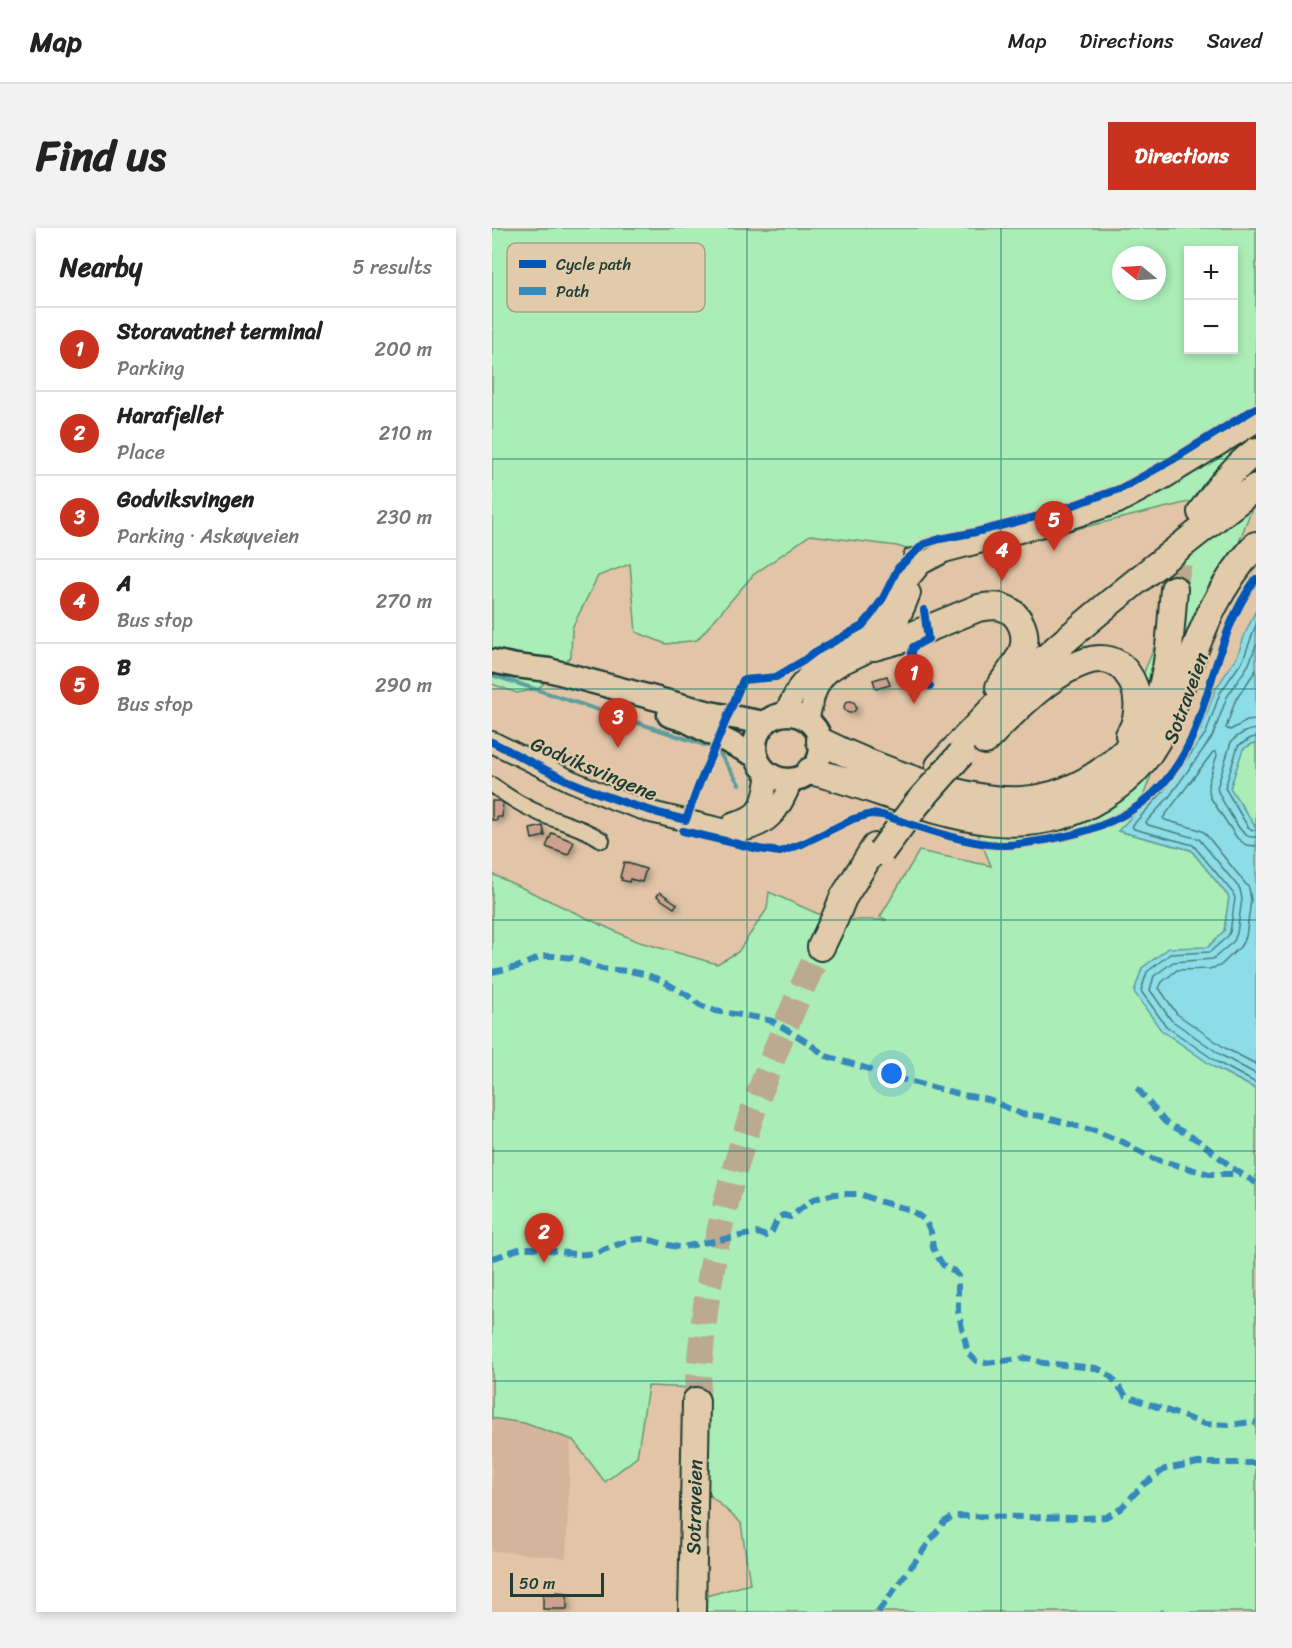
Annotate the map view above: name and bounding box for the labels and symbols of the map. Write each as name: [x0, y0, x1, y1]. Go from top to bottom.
legend: [507, 243, 705, 312]
north arrow: [1112, 246, 1166, 300]
text: Cycle path: [556, 250, 631, 279]
text: Path: [556, 277, 589, 306]
pin: 5: [1034, 502, 1074, 551]
pin: 4: [982, 532, 1022, 581]
street label: Sotraveien: [1153, 647, 1219, 749]
pin: 1: [894, 654, 934, 704]
pin: 3: [598, 698, 638, 748]
street label: Godviksvingene: [525, 727, 663, 811]
your location: [877, 1059, 906, 1088]
pin: 2: [524, 1214, 564, 1263]
street label: Sotraveien: [676, 1459, 712, 1555]
scale bar: [510, 1570, 604, 1598]

